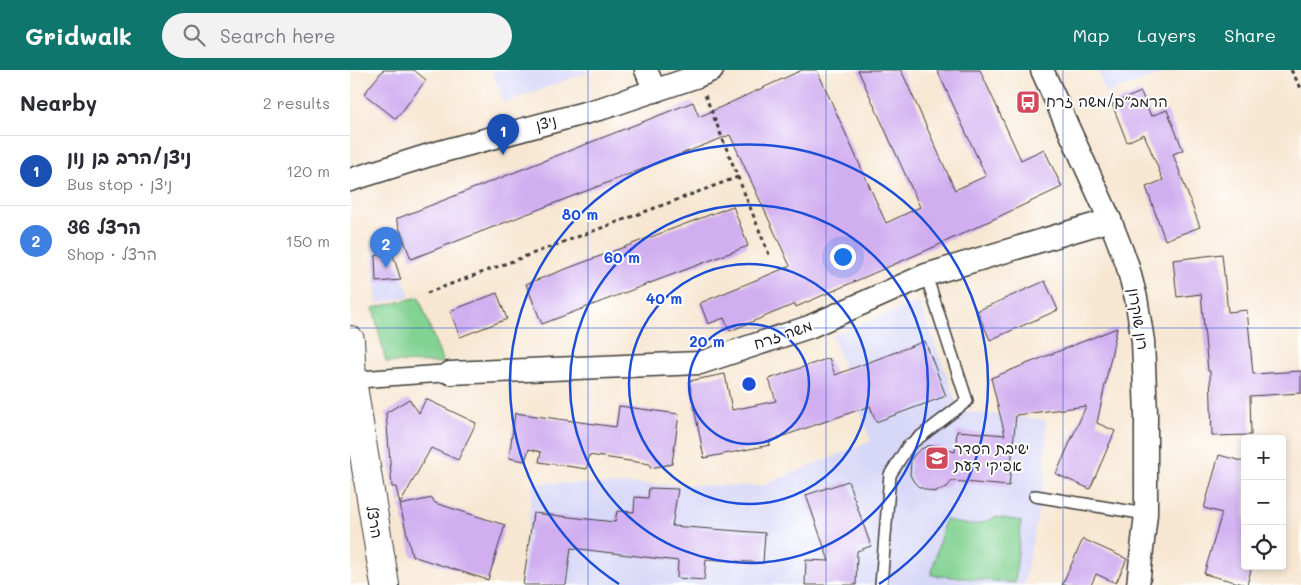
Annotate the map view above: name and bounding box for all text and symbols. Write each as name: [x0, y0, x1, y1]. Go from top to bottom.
search box: [162, 13, 512, 58]
text: Gridwalk: [25, 20, 132, 51]
icon: search: [180, 21, 208, 49]
text: Search here: [220, 23, 336, 48]
text: Map: [1073, 23, 1109, 47]
text: Layers: [1137, 23, 1196, 47]
text: Share: [1224, 23, 1276, 47]
text: Nearby: [20, 89, 97, 116]
bus stop icon: הרמב״ם/משה זרח: [1015, 89, 1041, 115]
place label: הרמב״ם/משה זרח: [1046, 91, 1168, 111]
text: 2 results: [263, 92, 330, 113]
street label: ניצן: [533, 110, 558, 134]
pin: 1: [487, 114, 519, 155]
text: ניצן/הרב בן נון: [67, 144, 191, 169]
text: 1: [32, 160, 40, 181]
text: 120 m: [286, 160, 330, 181]
text: Bus stop · ניצן: [67, 173, 172, 194]
text: 80 m: [562, 204, 598, 224]
text: הרצל 36: [67, 214, 141, 239]
pin: 2: [370, 227, 402, 268]
text: 2: [32, 230, 40, 251]
text: 150 m: [286, 230, 330, 251]
text: Shop · הרצל: [67, 243, 157, 264]
your location: [830, 244, 856, 270]
text: 60 m: [604, 247, 640, 267]
street label: רון שוקרון: [1123, 287, 1154, 351]
text: 40 m: [646, 288, 682, 308]
street label: משה זרח: [751, 315, 815, 353]
text: 20 m: [689, 331, 725, 351]
centre of rings: [740, 375, 758, 393]
map controls: [1241, 435, 1286, 570]
button: +: [1241, 435, 1286, 480]
place label: ישיבת הסדר אפיקי דעת: [953, 438, 1029, 475]
school or university icon: ישיבת הסדר אפיקי דעת: [924, 445, 950, 471]
button: −: [1241, 480, 1286, 525]
street label: הרצל: [362, 504, 388, 540]
button: locate: [1241, 525, 1286, 570]

